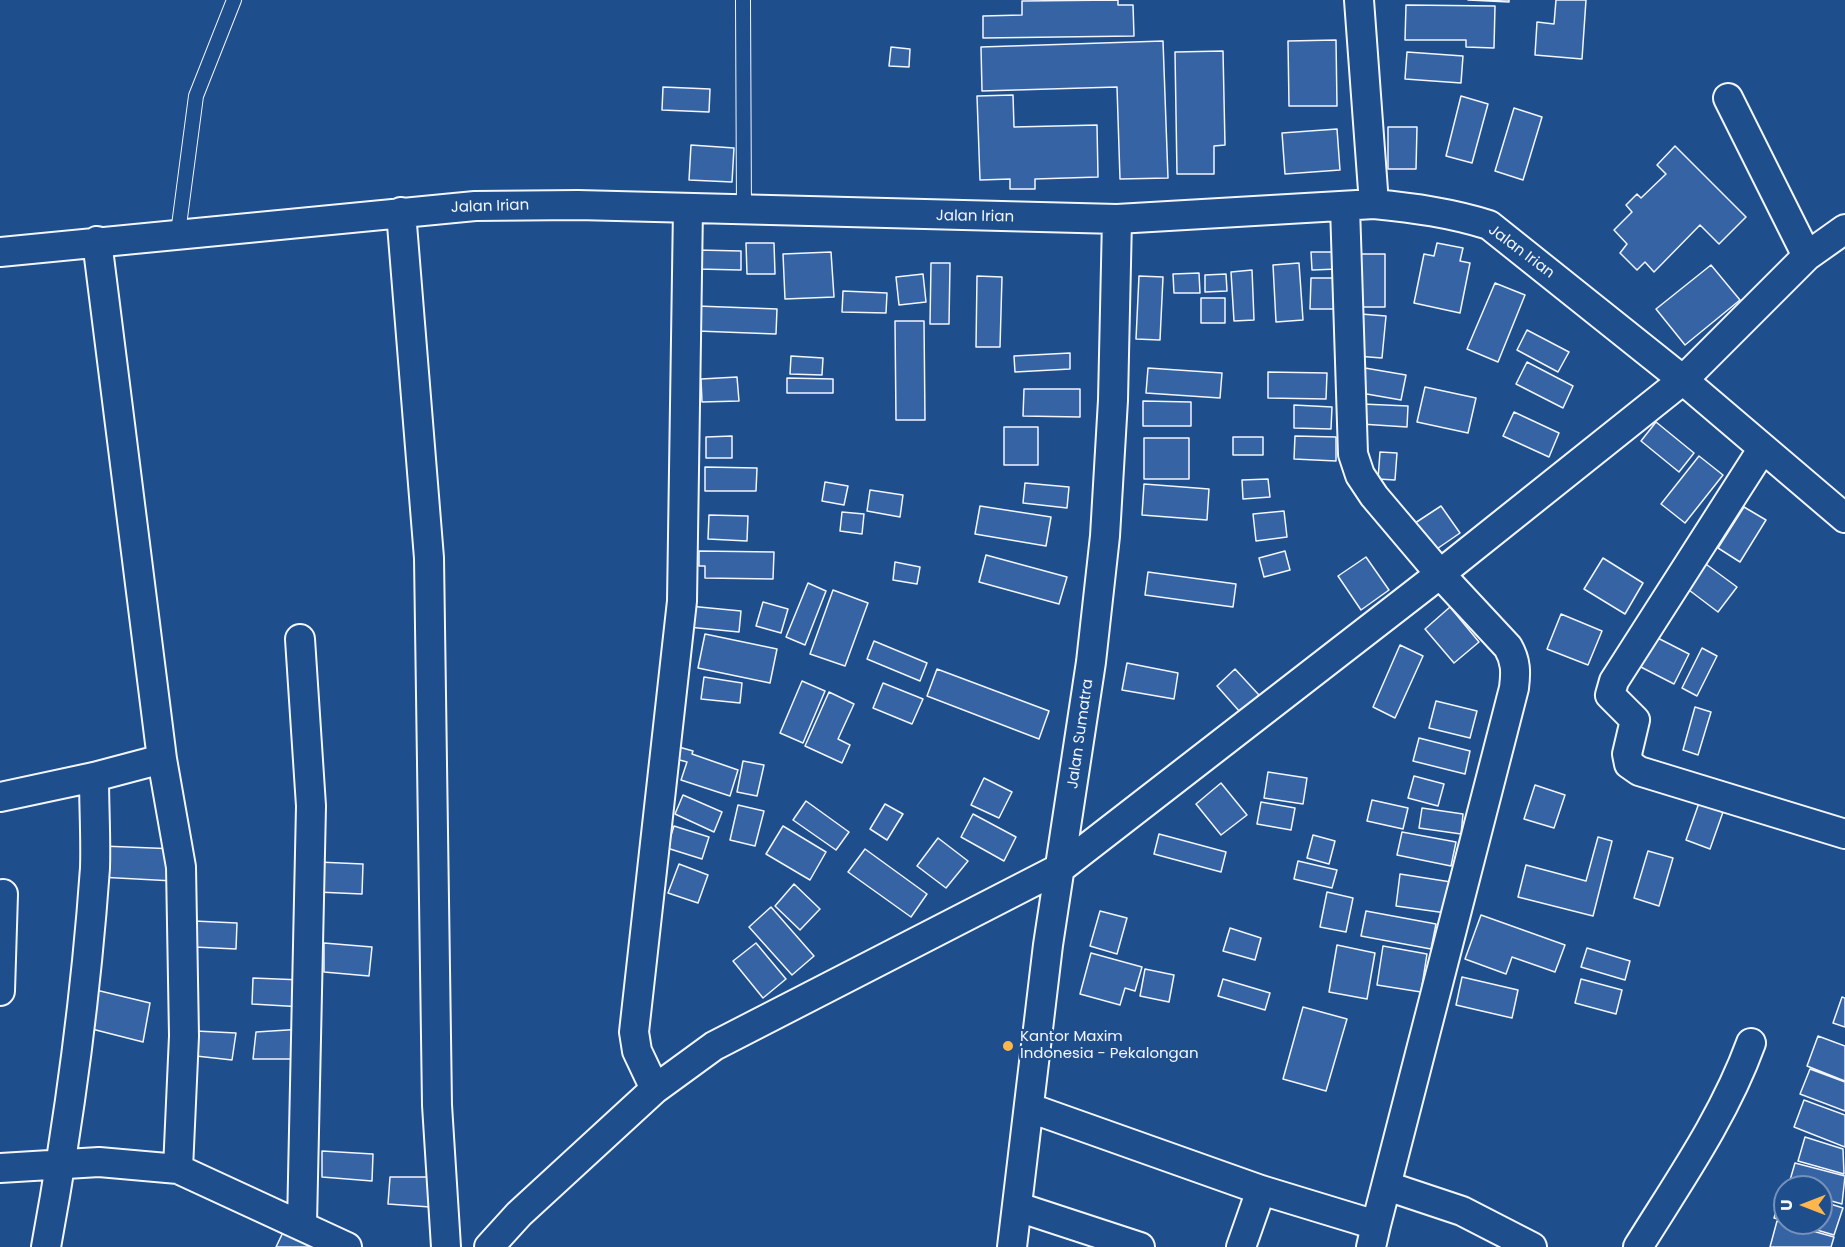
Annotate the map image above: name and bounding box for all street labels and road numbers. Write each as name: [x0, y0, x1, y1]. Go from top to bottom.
street label: Jalan Irian: [451, 197, 529, 217]
street label: Jalan Irian: [936, 207, 1014, 227]
street label: Jalan Irian: [1484, 221, 1558, 283]
street label: Jalan Sumatra: [1064, 678, 1098, 790]

